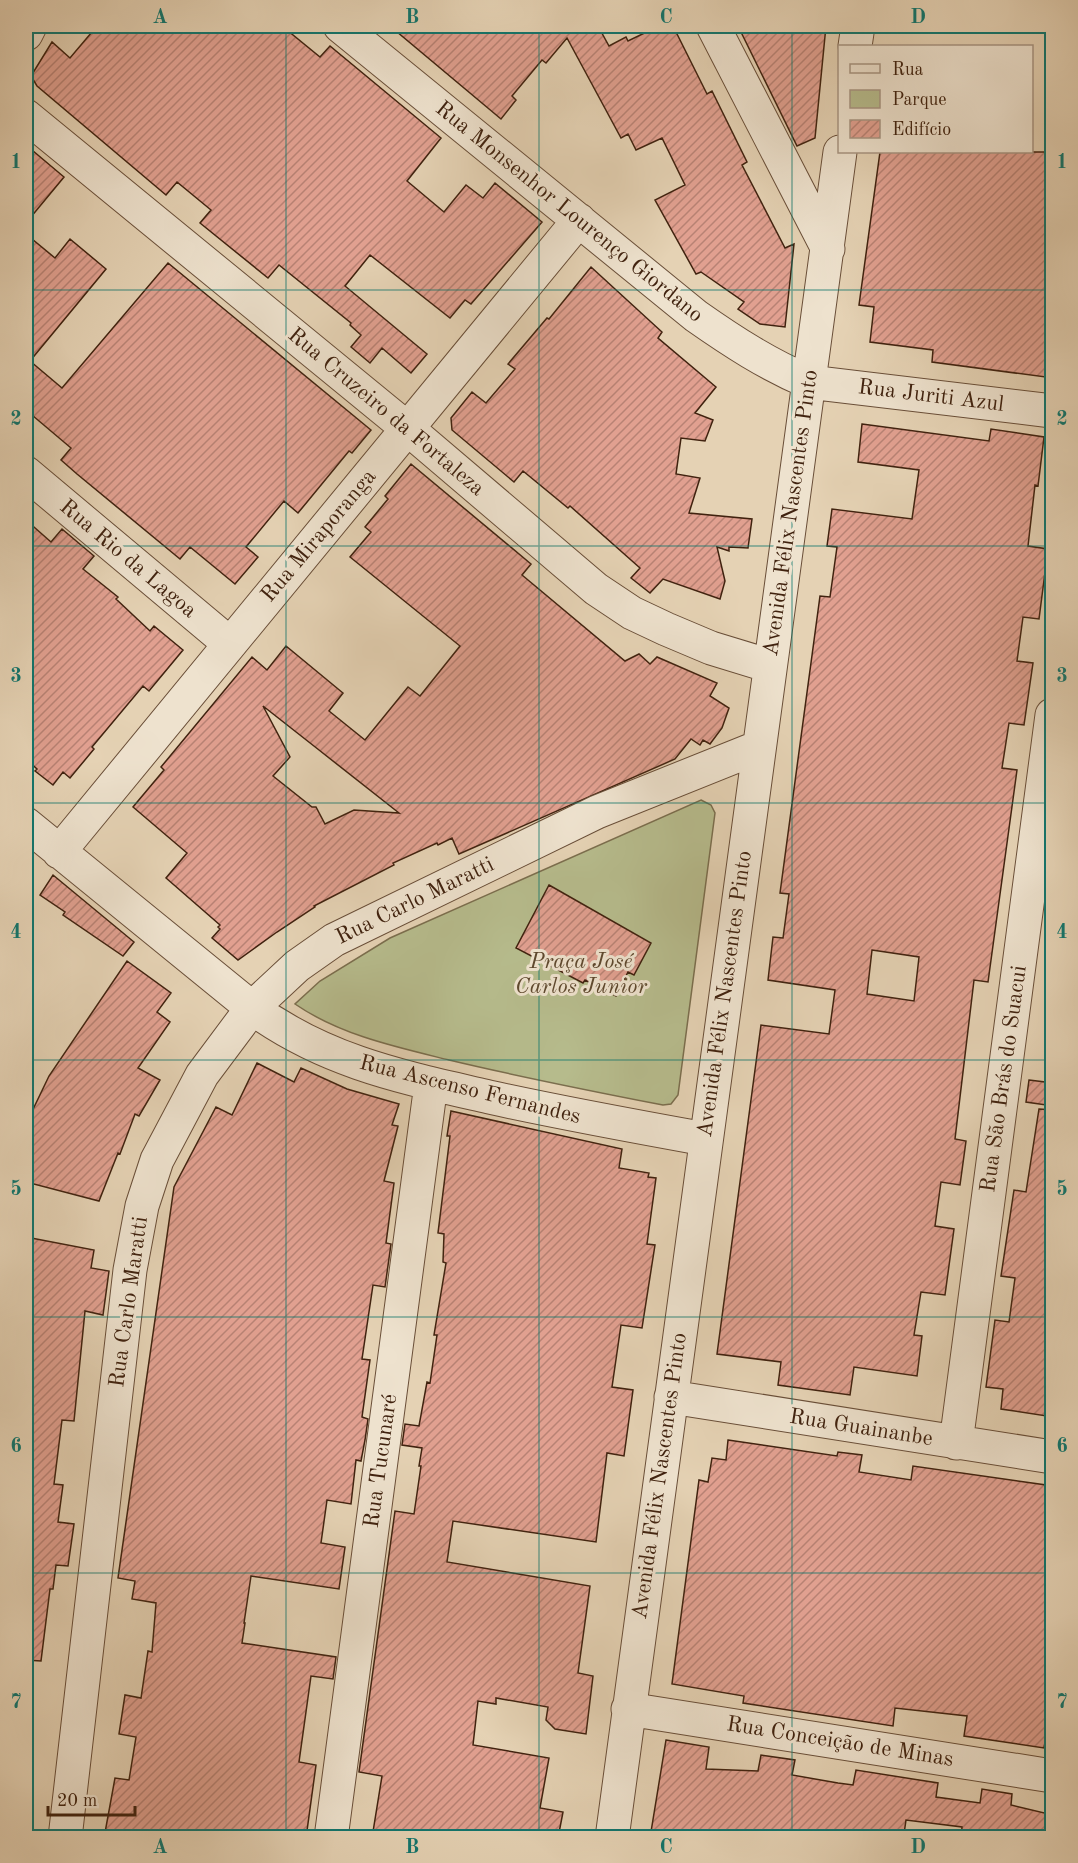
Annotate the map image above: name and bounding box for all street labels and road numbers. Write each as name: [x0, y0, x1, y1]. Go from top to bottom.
street label: Rua Monsenhor Lourenço Giordano: [431, 97, 707, 327]
street label: Rua Cruzeiro da Fortaleza: [284, 324, 488, 500]
street label: Avenida Félix Nascentes Pinto: [760, 368, 822, 658]
street label: Rua Juriti Azul: [857, 376, 1005, 416]
street label: Rua Miraporanga: [257, 465, 381, 607]
street label: Rua Rio da Lagoa: [55, 496, 201, 622]
street label: Avenida Félix Nascentes Pinto: [694, 849, 756, 1139]
street label: Rua Carlo Maratti: [333, 853, 497, 949]
street label: Rua São Brás do Suacui: [977, 964, 1031, 1194]
street label: Rua Ascenso Fernandes: [357, 1052, 583, 1128]
street label: Rua Carlo Maratti: [106, 1215, 152, 1389]
street label: Avenida Félix Nascentes Pinto: [629, 1331, 691, 1621]
street label: Rua Tucunaré: [361, 1393, 401, 1529]
street label: Rua Guainanbe: [788, 1406, 934, 1450]
street label: Rua Conceição de Minas: [725, 1713, 955, 1771]

